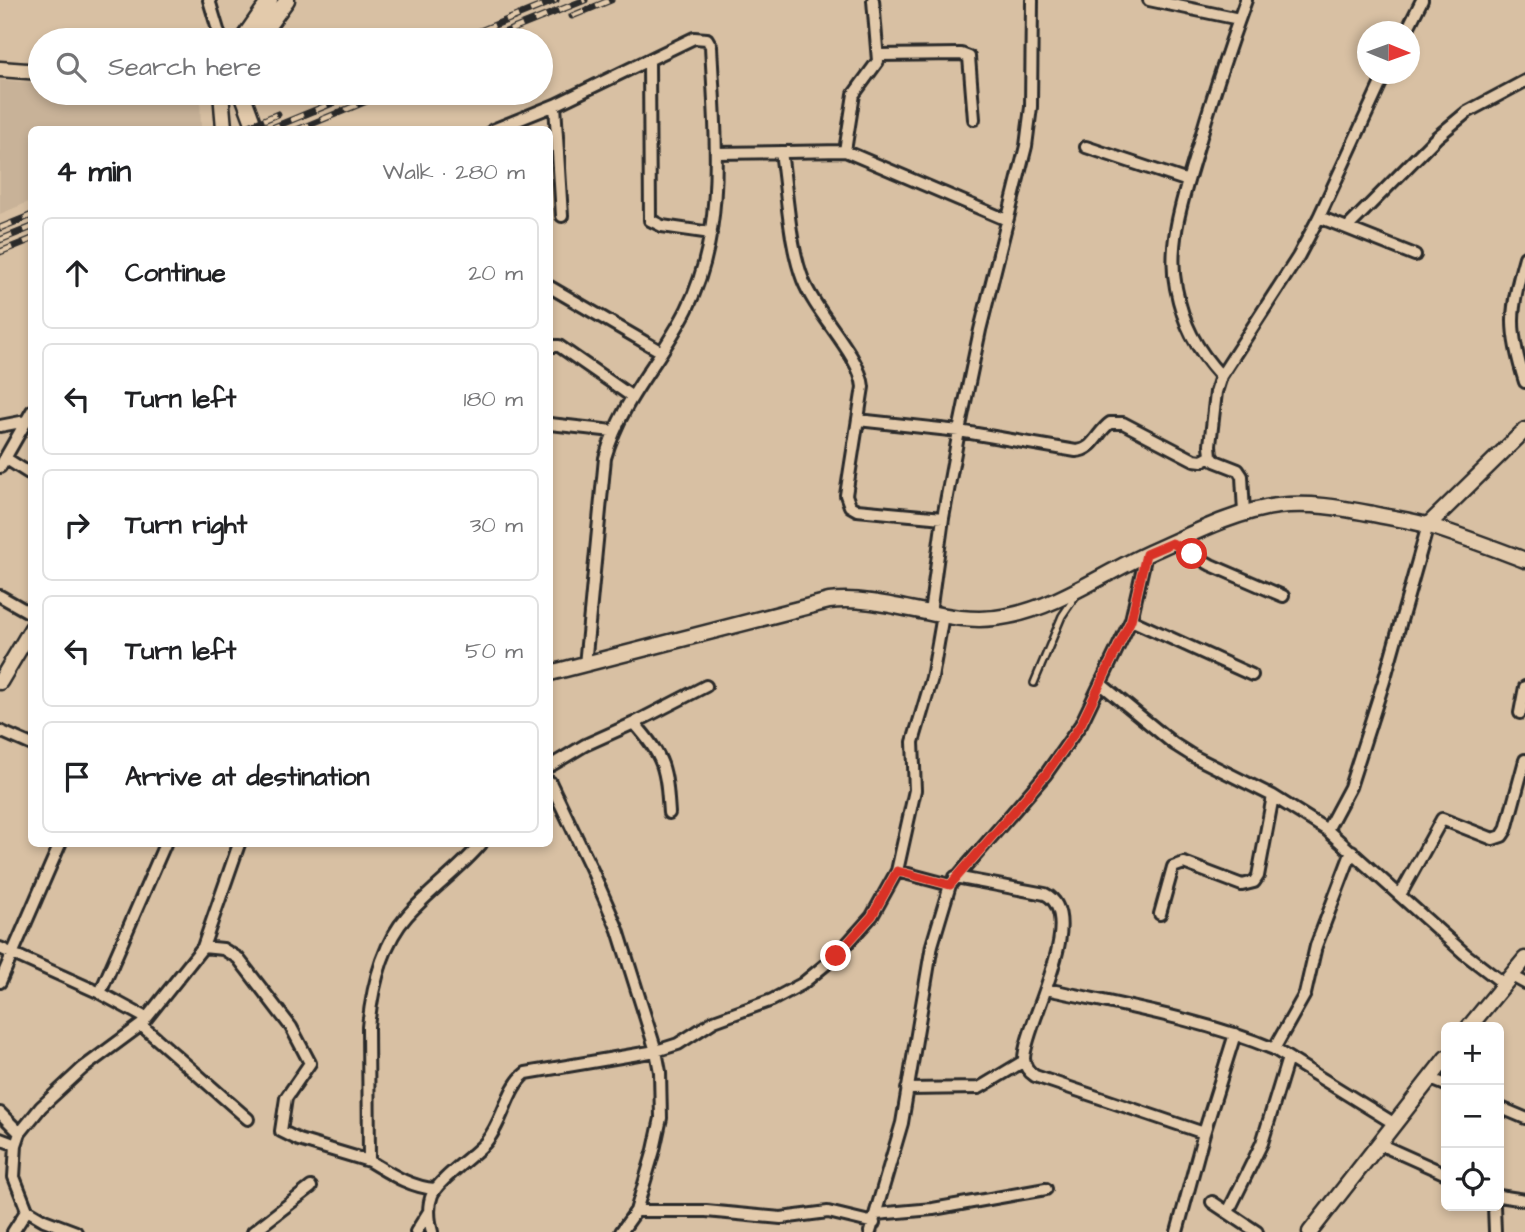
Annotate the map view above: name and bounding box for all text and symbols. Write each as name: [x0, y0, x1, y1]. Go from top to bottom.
north arrow: [1357, 21, 1420, 84]
search box: [28, 28, 553, 105]
icon: search: [52, 48, 90, 86]
text: Search here: [108, 49, 261, 85]
text: 4 min: [56, 151, 131, 193]
text: Walk · 280 m: [383, 156, 525, 188]
icon: ahead: [58, 254, 96, 292]
text: Continue: [125, 255, 226, 291]
text: 20 m: [468, 257, 523, 289]
icon: left: [58, 380, 96, 418]
text: Turn left: [125, 381, 236, 417]
text: 180 m: [464, 383, 523, 415]
icon: right: [58, 506, 96, 544]
text: Turn right: [125, 507, 247, 543]
text: 30 m: [470, 509, 523, 541]
route start: [1176, 538, 1207, 569]
icon: left: [58, 632, 96, 670]
text: Turn left: [125, 633, 236, 669]
text: 50 m: [465, 635, 523, 667]
icon: arrive: [58, 758, 96, 796]
text: Arrive at destination: [125, 759, 370, 795]
route end: [820, 940, 851, 971]
map controls: [1441, 1022, 1504, 1211]
button: +: [1441, 1022, 1504, 1085]
button: −: [1441, 1085, 1504, 1148]
button: locate: [1441, 1148, 1504, 1211]

